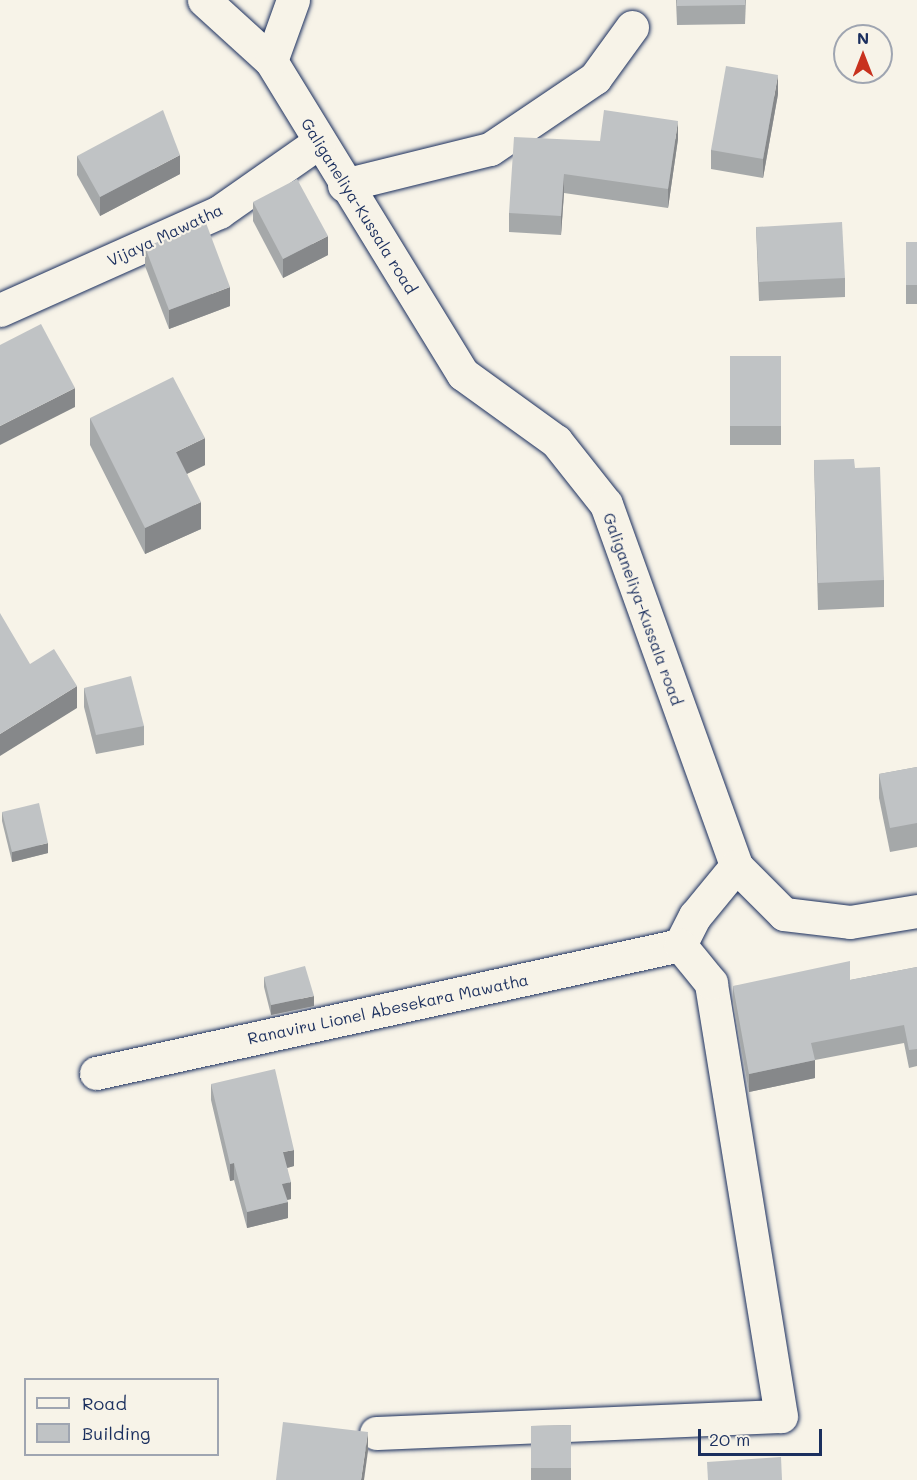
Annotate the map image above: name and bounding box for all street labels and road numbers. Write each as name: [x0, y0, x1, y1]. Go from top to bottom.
street label: Galiganeliya-Kussala road: [297, 115, 421, 297]
street label: Vijaya Mawatha: [104, 200, 226, 270]
street label: Galiganeliya-Kussala road: [599, 510, 687, 708]
street label: Ranaviru Lionel Abesekara Mawatha: [246, 970, 530, 1048]

